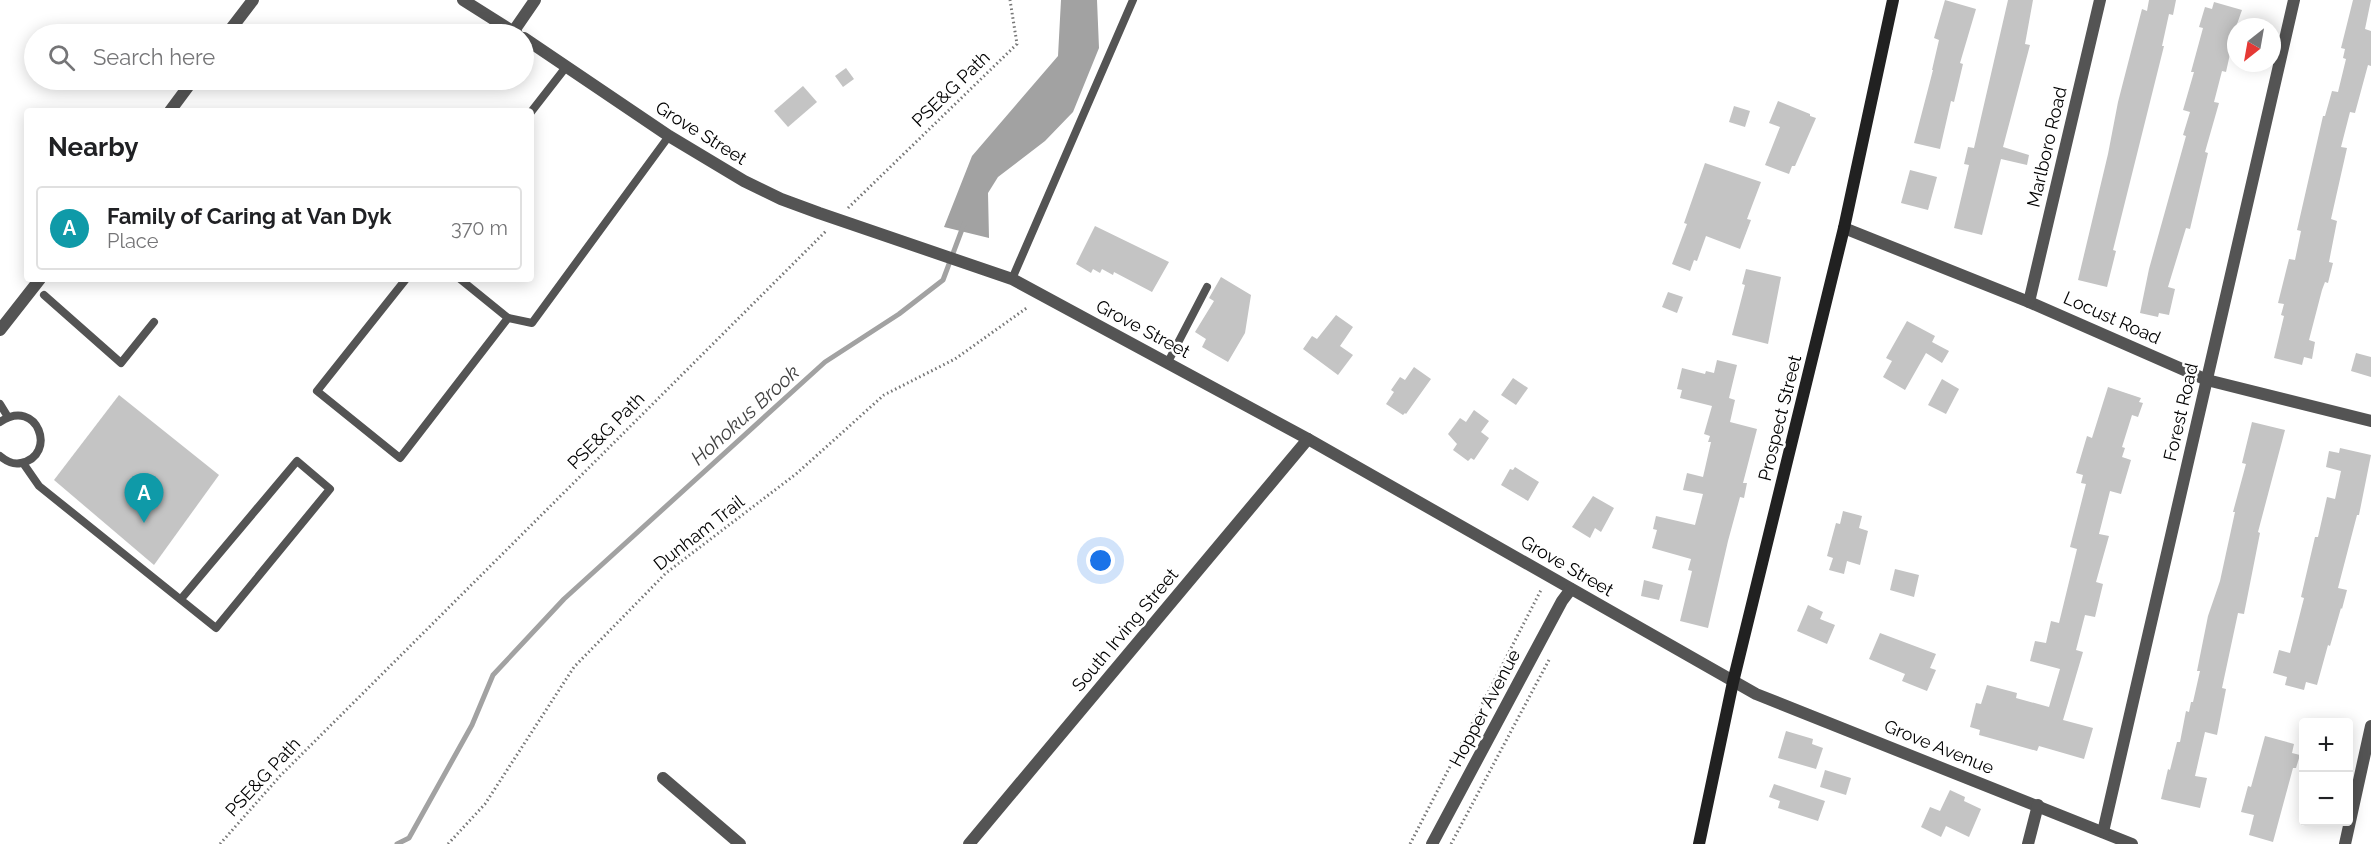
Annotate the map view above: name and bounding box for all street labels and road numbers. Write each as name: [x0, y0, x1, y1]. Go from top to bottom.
street label: PSE&G Path: [907, 46, 994, 131]
street label: Marlboro Road: [2022, 85, 2071, 209]
street label: Grove Street: [652, 96, 751, 169]
street label: Locust Road: [2060, 287, 2164, 348]
street label: Grove Street: [1093, 295, 1194, 362]
street label: Prospect Street: [1754, 353, 1805, 483]
street label: Forest Road: [2159, 361, 2202, 463]
street label: PSE&G Path: [563, 388, 648, 473]
street label: Dunham Trail: [649, 491, 748, 575]
street label: Grove Street: [1517, 531, 1617, 601]
street label: South Irving Street: [1067, 564, 1182, 695]
street label: Hopper Avenue: [1445, 645, 1524, 770]
street label: Grove Avenue: [1881, 715, 1997, 778]
street label: PSE&G Path: [221, 733, 304, 820]

